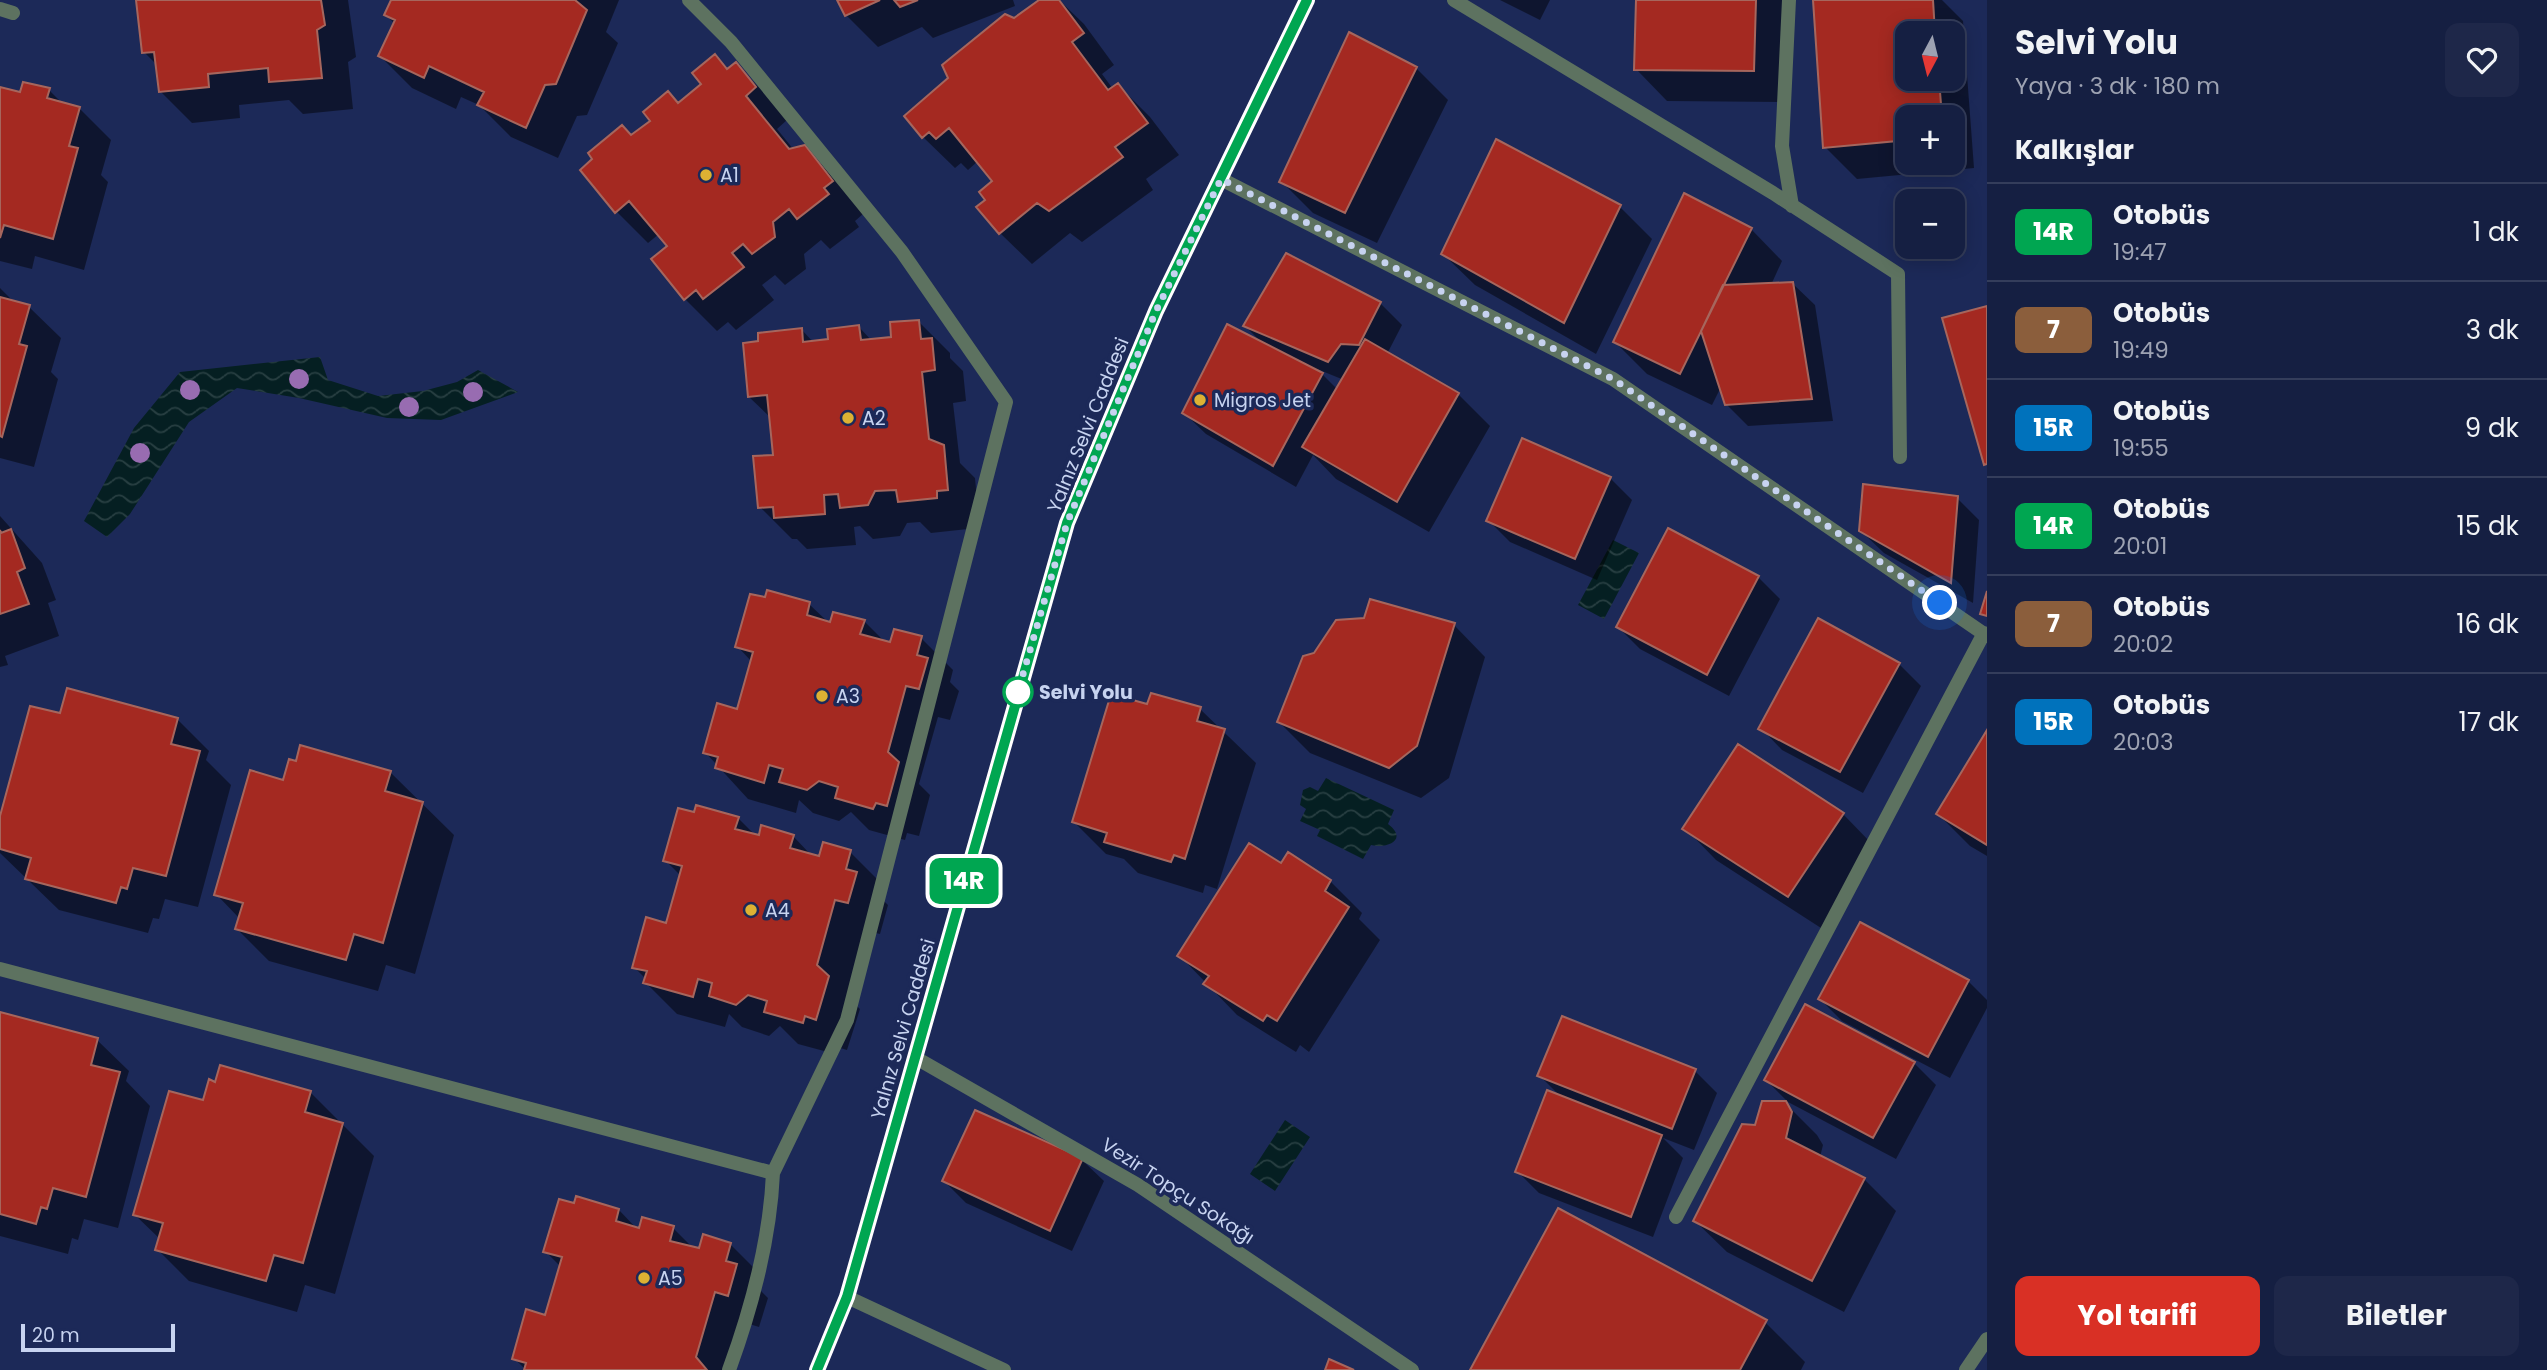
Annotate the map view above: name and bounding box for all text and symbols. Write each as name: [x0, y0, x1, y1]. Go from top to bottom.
text: Selvi Yolu: [2015, 19, 2178, 66]
north arrow: [1895, 21, 1965, 91]
map controls: [1895, 21, 1965, 259]
button: heart: [2445, 23, 2519, 97]
text: Yaya · 3 dk · 180 m: [2015, 70, 2220, 102]
button: +: [1895, 105, 1965, 175]
text: Kalkışlar: [2015, 132, 2134, 168]
place label: A1: [720, 162, 739, 189]
marker: A1: [698, 167, 714, 183]
button: −: [1895, 189, 1965, 259]
text: Otobüs: [2113, 197, 2210, 233]
text: 1 dk: [2473, 214, 2519, 250]
text: 14R: [2033, 215, 2074, 248]
text: 19:47: [2113, 236, 2167, 268]
text: Otobüs: [2113, 295, 2210, 331]
text: 3 dk: [2466, 312, 2519, 348]
text: 7: [2047, 313, 2060, 346]
street label: Yalnız Selvi Caddesi: [1041, 333, 1135, 517]
text: 19:49: [2113, 334, 2169, 366]
place label: Migros Jet: [1214, 387, 1311, 414]
marker: Migros Jet: [1192, 392, 1208, 408]
text: Otobüs: [2113, 393, 2210, 429]
place label: A2: [862, 405, 886, 432]
marker: A2: [840, 410, 856, 426]
text: 9 dk: [2465, 410, 2519, 446]
text: 15R: [2033, 411, 2074, 444]
text: 19:55: [2113, 432, 2169, 464]
text: Otobüs: [2113, 491, 2210, 527]
text: 15 dk: [2456, 508, 2519, 544]
text: 14R: [2033, 509, 2074, 542]
text: 20:01: [2113, 530, 2167, 562]
your location: [1922, 585, 1957, 620]
text: Otobüs: [2113, 589, 2210, 625]
text: 16 dk: [2456, 606, 2519, 642]
text: 7: [2047, 607, 2060, 640]
text: 20:02: [2113, 628, 2173, 660]
marker: Selvi Yolu: [1003, 677, 1033, 707]
place label: Selvi Yolu: [1039, 679, 1133, 706]
place label: A3: [836, 683, 860, 710]
text: Otobüs: [2113, 687, 2210, 723]
marker: A3: [814, 688, 830, 704]
text: 17 dk: [2459, 704, 2519, 740]
text: 15R: [2033, 705, 2074, 738]
text: 20:03: [2113, 726, 2174, 758]
line badge: 14R: [924, 858, 1004, 904]
text: 14R: [944, 864, 984, 897]
place label: A4: [765, 897, 790, 924]
marker: A4: [743, 902, 759, 918]
street label: Yalnız Selvi Caddesi: [864, 936, 942, 1122]
street label: Vezir Topçu Sokağı: [1096, 1131, 1260, 1251]
place label: A5: [658, 1265, 683, 1292]
marker: A5: [636, 1270, 652, 1286]
button: Yol tarifi: [2015, 1276, 2260, 1356]
button: Biletler: [2274, 1276, 2519, 1356]
scale bar: [21, 1321, 175, 1353]
text: 20 m: [32, 1322, 80, 1349]

